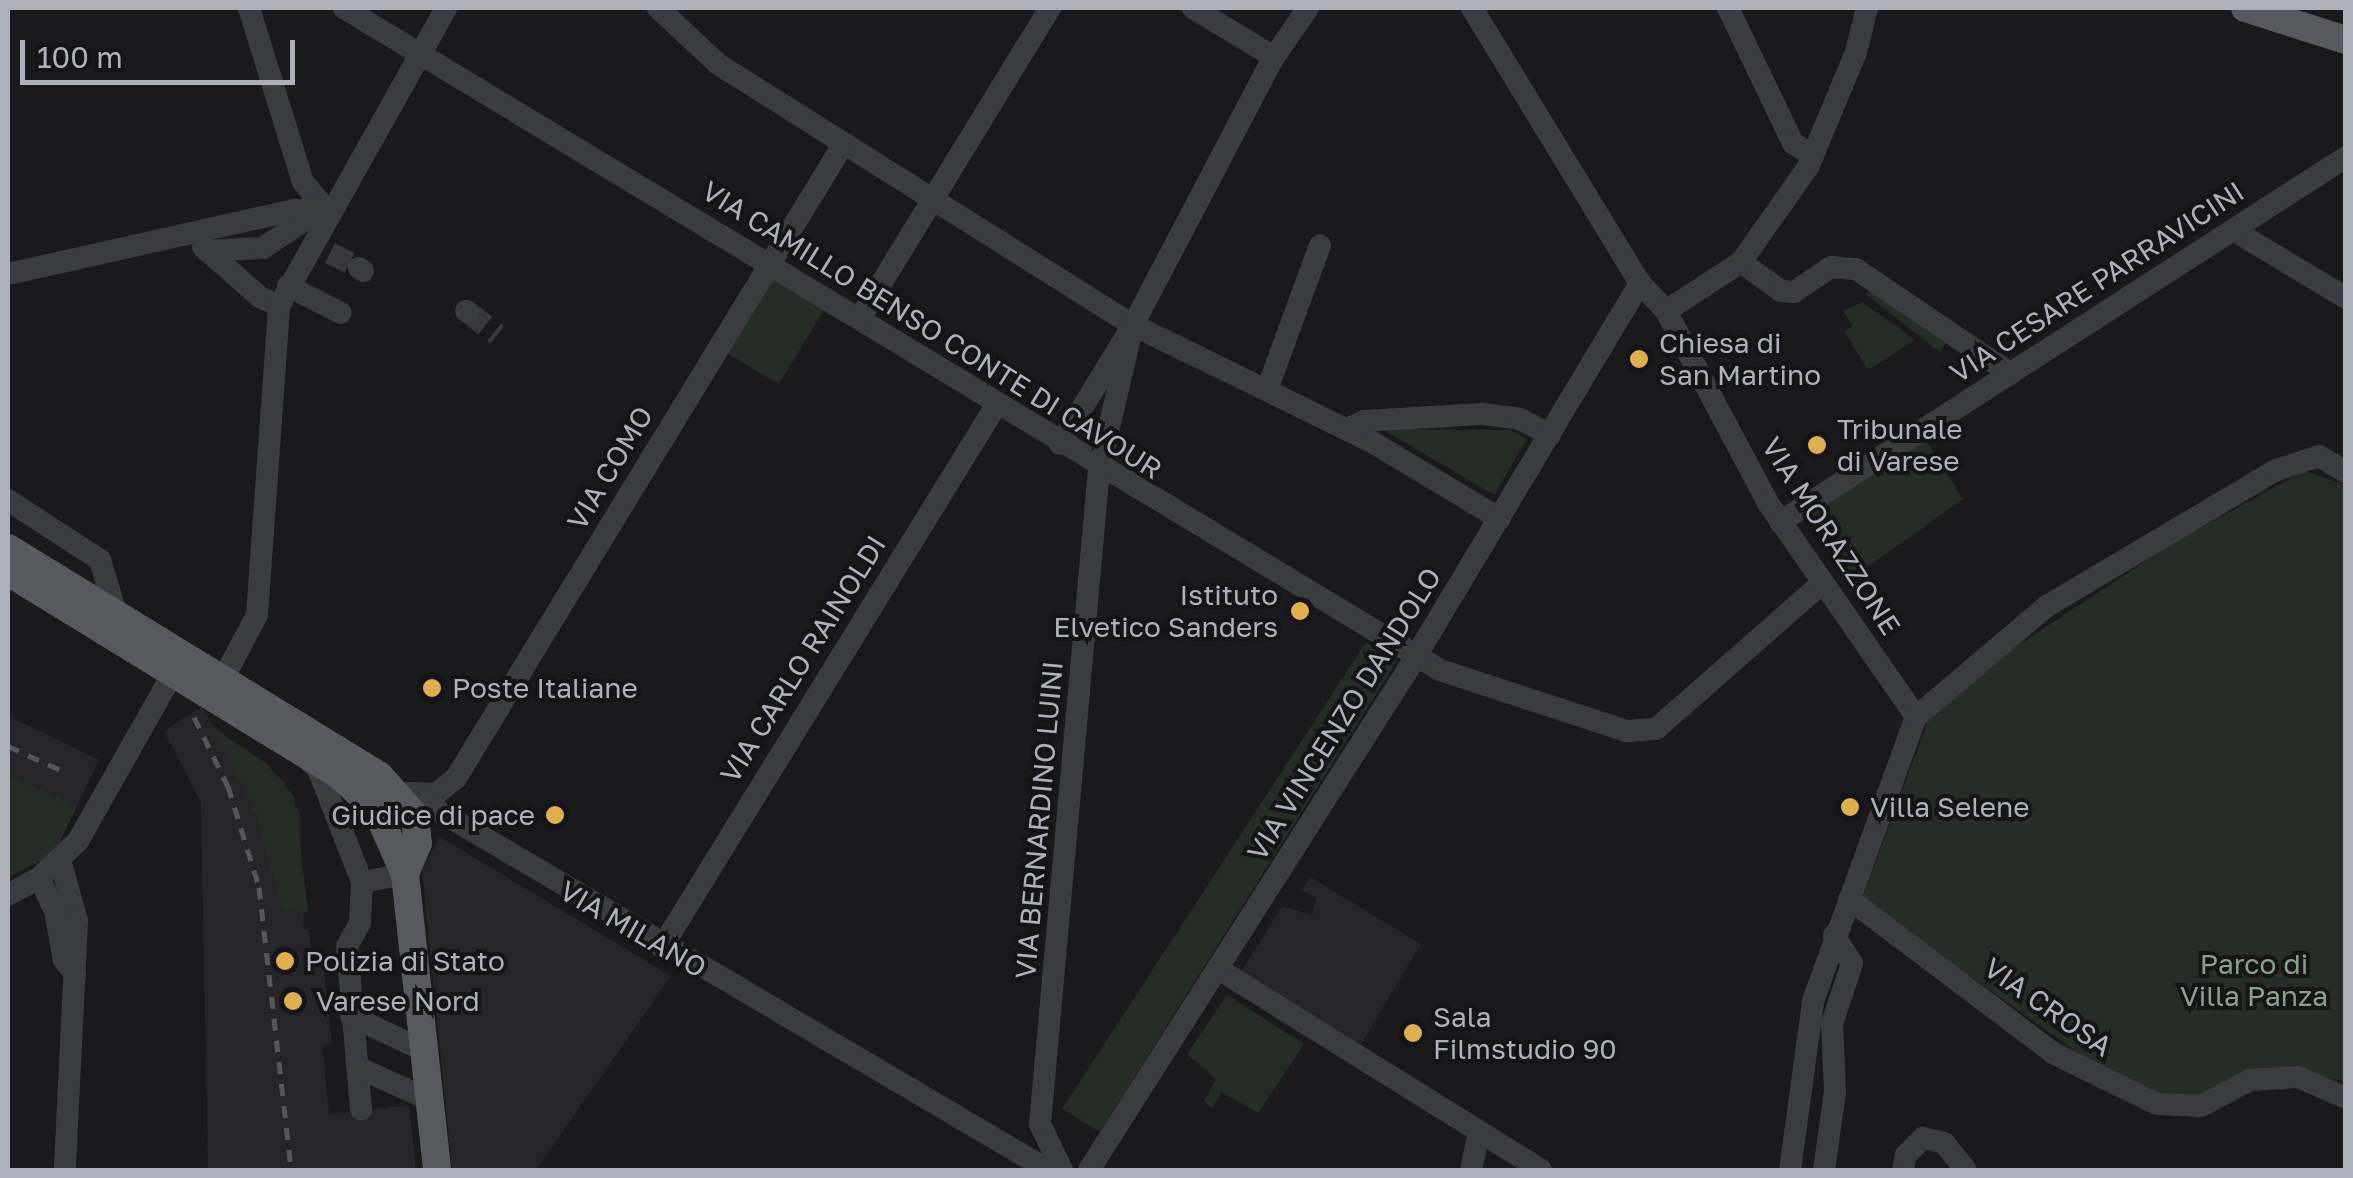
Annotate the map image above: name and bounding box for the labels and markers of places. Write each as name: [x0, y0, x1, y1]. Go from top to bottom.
place label: Chiesa di San Martino: [1659, 326, 1821, 392]
marker: Chiesa di San Martino: [1628, 348, 1650, 370]
place label: Tribunale di Varese: [1837, 412, 1962, 478]
marker: Tribunale di Varese: [1806, 434, 1828, 456]
place label: Istituto Elvetico Sanders: [1053, 578, 1278, 644]
marker: Istituto Elvetico Sanders: [1287, 598, 1313, 624]
place label: Poste Italiane: [452, 671, 638, 705]
marker: Poste Italiane: [421, 677, 443, 699]
place label: Villa Selene: [1870, 790, 2030, 824]
marker: Villa Selene: [1839, 796, 1861, 818]
place label: Giudice di pace: [331, 798, 535, 832]
marker: Giudice di pace: [544, 804, 566, 826]
place label: Polizia di Stato: [305, 944, 505, 978]
marker: Polizia di Stato: [274, 950, 296, 972]
place label: Varese Nord: [316, 984, 480, 1018]
marker: Varese Nord: [280, 988, 306, 1014]
place label: Sala Filmstudio 90: [1433, 1000, 1617, 1066]
marker: Sala Filmstudio 90: [1402, 1022, 1424, 1044]

